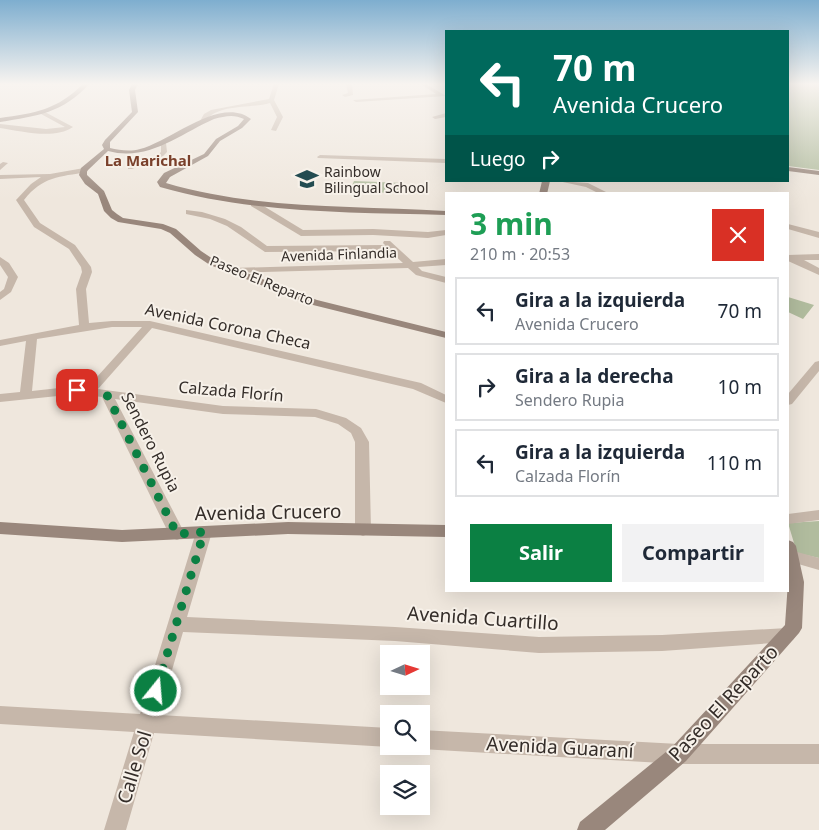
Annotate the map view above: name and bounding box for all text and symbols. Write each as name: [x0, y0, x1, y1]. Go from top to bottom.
text: 70 m: [553, 44, 636, 91]
icon: left: [470, 50, 535, 115]
text: Avenida Crucero: [553, 89, 723, 119]
icon: right: [536, 145, 564, 173]
text: Luego: [470, 146, 526, 172]
district label: La Marichal: [105, 150, 191, 170]
place label: Rainbow Bilingual School: [324, 162, 429, 197]
school or university icon: Rainbow Bilingual School: [294, 166, 320, 192]
text: 3 min: [470, 203, 553, 244]
button: close: [712, 209, 764, 261]
street label: Avenida Finlandia: [281, 242, 397, 266]
text: 210 m · 20:53: [470, 243, 570, 265]
street label: Paseo El Reparto: [207, 251, 317, 309]
text: Gira a la izquierda: [515, 287, 685, 313]
icon: left: [472, 297, 500, 325]
street label: Avenida Corona Checa: [143, 298, 313, 354]
text: 70 m: [718, 298, 762, 324]
text: Avenida Crucero: [515, 313, 639, 335]
text: Gira a la derecha: [515, 363, 674, 389]
pin: [56, 369, 98, 411]
icon: right: [472, 373, 500, 401]
text: 10 m: [718, 374, 762, 400]
street label: Calzada Florín: [178, 375, 284, 407]
icon: arrive: [63, 376, 91, 404]
street label: Sendero Rupia: [116, 388, 186, 496]
text: Sendero Rupia: [515, 389, 624, 411]
text: Gira a la izquierda: [515, 439, 685, 465]
icon: left: [472, 449, 500, 477]
text: 110 m: [707, 450, 762, 476]
text: Calzada Florín: [515, 465, 620, 487]
street label: Avenida Crucero: [194, 498, 342, 526]
button: Salir: [470, 524, 612, 582]
button: Compartir: [622, 524, 764, 582]
street label: Avenida Cuartillo: [406, 600, 560, 636]
street label: Paseo El Reparto: [662, 639, 784, 767]
north arrow: [380, 645, 430, 695]
map controls: [380, 645, 430, 815]
position arrow: [129, 664, 181, 716]
button: search: [380, 705, 430, 755]
street label: Calle Sol: [111, 727, 157, 807]
street label: Avenida Guaraní: [486, 730, 635, 764]
button: layers: [380, 765, 430, 815]

